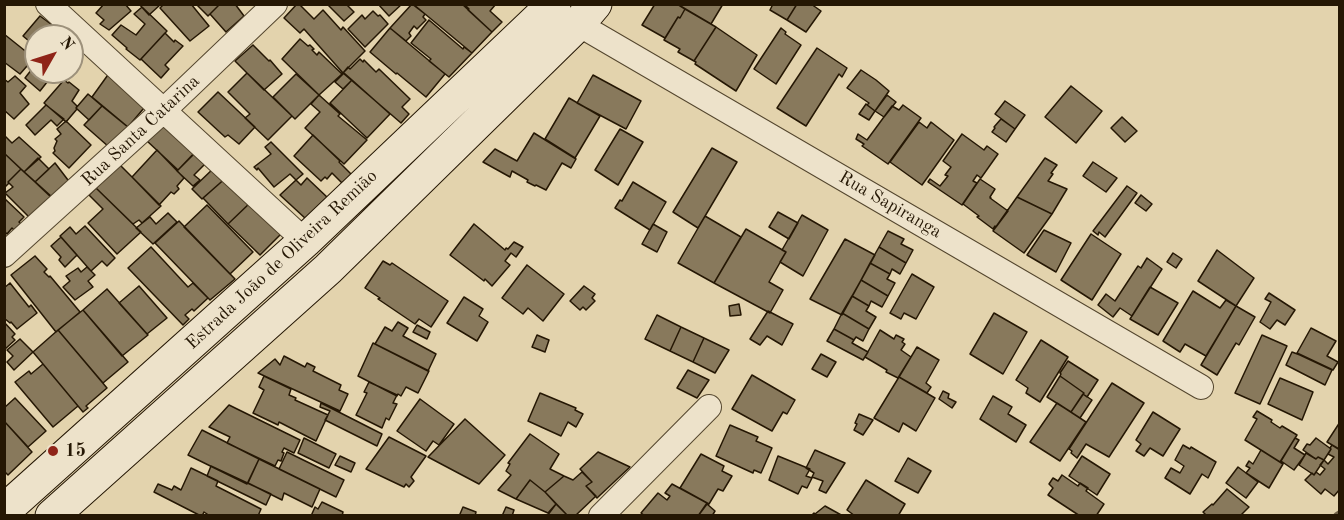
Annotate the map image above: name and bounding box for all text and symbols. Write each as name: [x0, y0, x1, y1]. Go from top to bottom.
north arrow: [24, 24, 84, 84]
text: N: [56, 34, 76, 54]
street label: Rua Santa Catarina: [78, 71, 204, 191]
street label: Estrada João de Oliveira Remião: [182, 166, 382, 354]
street label: Rua Sapiranga: [835, 167, 945, 243]
place label: 15: [65, 440, 86, 462]
marker: 15: [46, 444, 60, 458]

